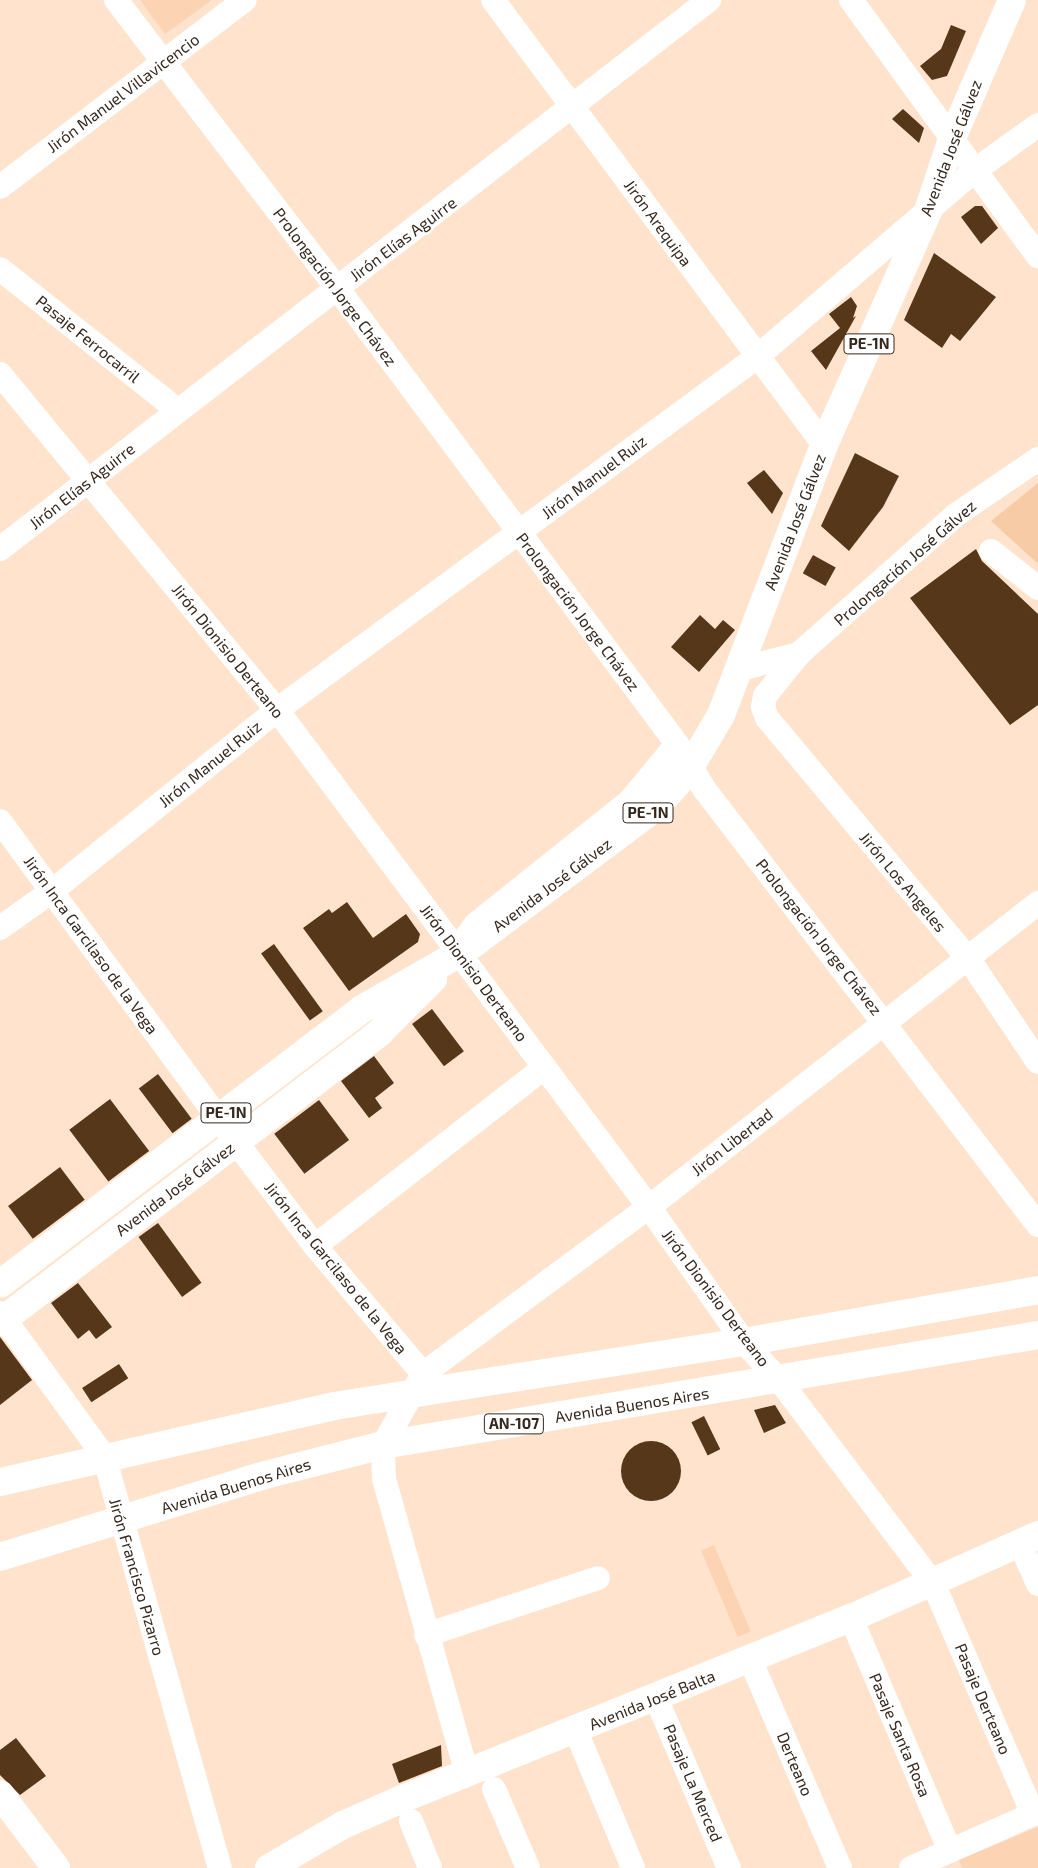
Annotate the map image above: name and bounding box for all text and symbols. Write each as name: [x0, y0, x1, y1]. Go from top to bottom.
street label: Jirón Manuel Villavicencio: [43, 29, 203, 157]
street label: Avenida José Gálvez: [916, 77, 986, 219]
street label: Jirón Arequipa: [620, 176, 696, 270]
street label: Jirón Elías Aguirre: [346, 193, 460, 285]
street label: Prolongación Jorge Chávez: [269, 204, 401, 370]
street label: Pasaje Ferrocarril: [32, 291, 144, 387]
road number: PE-1N: [843, 332, 895, 356]
street label: Jirón Manuel Ruiz: [538, 431, 650, 523]
street label: Jirón Elías Aguirre: [25, 439, 139, 533]
street label: Avenida José Gálvez: [760, 451, 830, 593]
street label: Prolongación José Gálvez: [830, 496, 980, 630]
street label: Prolongación Jorge Chávez: [512, 529, 644, 695]
street label: Jirón Dionisio Derteano: [168, 580, 288, 722]
street label: Jirón Manuel Ruiz: [155, 717, 265, 811]
road number: PE-1N: [622, 800, 674, 826]
street label: Jirón Los Angeles: [856, 828, 950, 936]
street label: Avenida José Gálvez: [488, 834, 616, 936]
street label: Jirón Inca Garcilaso de la Vega: [20, 852, 162, 1038]
street label: Prolongación Jorge Chávez: [752, 855, 886, 1019]
street label: Jirón Dionisio Derteano: [416, 901, 532, 1045]
road number: PE-1N: [200, 1100, 252, 1126]
street label: Jirón Libertad: [688, 1104, 776, 1180]
street label: Avenida José Gálvez: [111, 1138, 239, 1240]
street label: Jirón Inca Garcilaso de la Vega: [261, 1178, 411, 1358]
street label: Jirón Dionisio Derteano: [658, 1226, 774, 1370]
street label: Avenida Buenos Aires: [553, 1383, 711, 1427]
road number: AN-107: [483, 1412, 545, 1436]
street label: Avenida Buenos Aires: [159, 1454, 313, 1518]
street label: Jirón Francisco Pizarro: [105, 1496, 169, 1658]
street label: Pasaje Derteano: [951, 1641, 1015, 1757]
street label: Avenida José Balta: [586, 1666, 718, 1734]
street label: Pasaje Santa Rosa: [865, 1670, 935, 1800]
street label: Pasaje La Merced: [660, 1721, 726, 1845]
street label: Derteano: [773, 1729, 817, 1799]

